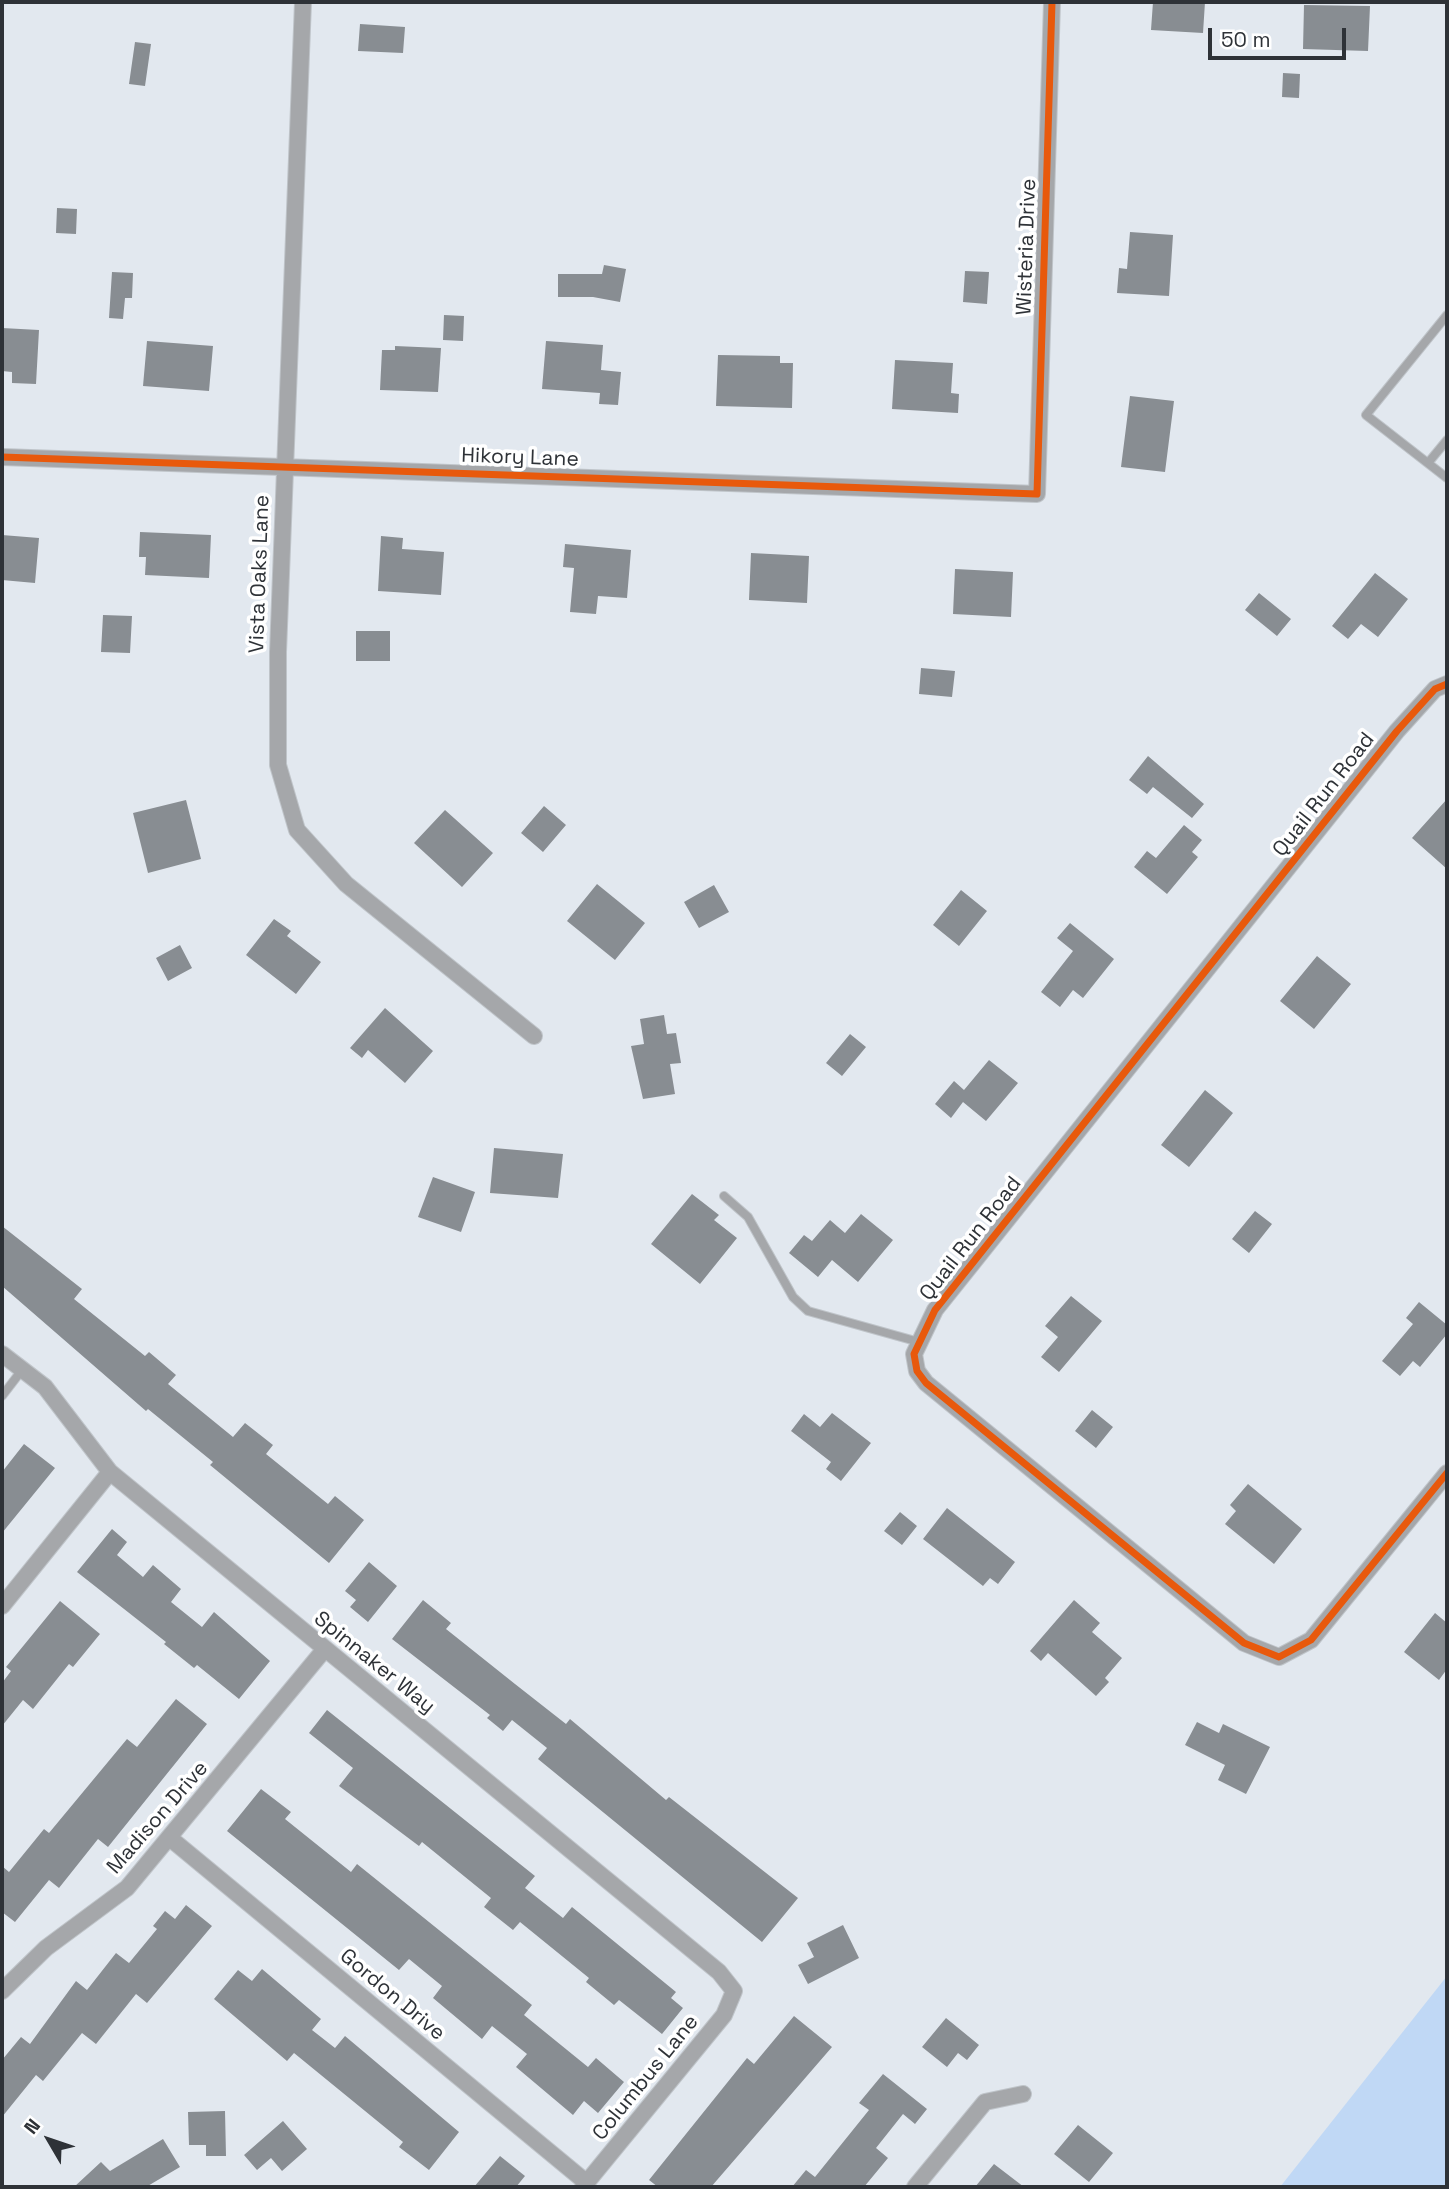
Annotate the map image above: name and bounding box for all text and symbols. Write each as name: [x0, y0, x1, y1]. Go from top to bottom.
scale bar: [1211, 14, 1349, 58]
text: 50 m: [1221, 26, 1271, 53]
street label: Wisteria Drive: [1012, 178, 1042, 316]
street label: Hikory Lane: [461, 443, 579, 473]
street label: Vista Oaks Lane: [245, 494, 275, 654]
street label: Quail Run Road: [1268, 728, 1380, 862]
street label: Quail Run Road: [915, 1172, 1027, 1306]
street label: Spinnaker Way: [308, 1606, 440, 1720]
street label: Madison Drive: [102, 1756, 214, 1880]
street label: Gordon Drive: [334, 1944, 450, 2046]
street label: Columbus Lane: [588, 2010, 704, 2146]
north arrow: [14, 2105, 84, 2175]
text: N: [19, 2114, 46, 2139]

